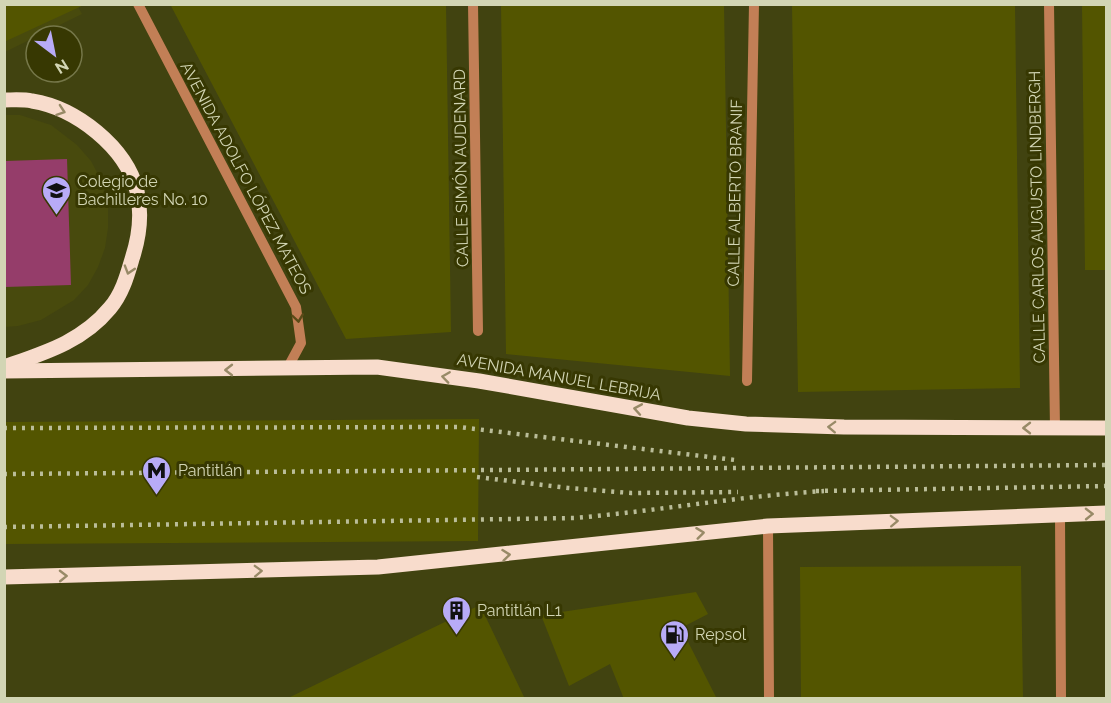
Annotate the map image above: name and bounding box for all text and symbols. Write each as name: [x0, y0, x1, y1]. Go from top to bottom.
north arrow: [24, 24, 84, 84]
text: N: [51, 55, 72, 78]
street label: AVENIDA ADOLFO LÓPEZ MATEOS: [177, 58, 316, 298]
street label: CALLE SIMÓN AUDENARD: [449, 69, 472, 267]
street label: CALLE CARLOS AUGUSTO LINDBERGH: [1025, 71, 1049, 363]
street label: CALLE ALBERTO BRANIF: [724, 99, 746, 287]
one-way arrow: [55, 103, 66, 116]
place label: Colegio de Bachilleres No. 10: [77, 172, 208, 209]
school or university icon: Colegio de Bachilleres No. 10: [40, 174, 72, 216]
one-way arrow: [124, 265, 136, 275]
one-way arrow: [291, 313, 303, 323]
street label: AVENIDA MANUEL LEBRIJA: [456, 350, 663, 404]
one-way arrow: [224, 363, 233, 376]
one-way arrow: [441, 371, 450, 383]
one-way arrow: [633, 403, 643, 416]
one-way arrow: [828, 420, 837, 433]
one-way arrow: [1023, 422, 1032, 434]
metro station icon: Pantitlán: [141, 454, 173, 496]
place label: Pantitlán: [178, 461, 242, 480]
one-way arrow: [1085, 507, 1094, 520]
one-way arrow: [890, 515, 899, 528]
one-way arrow: [695, 527, 704, 539]
one-way arrow: [501, 549, 511, 562]
one-way arrow: [253, 564, 262, 577]
one-way arrow: [58, 569, 67, 582]
building icon: Pantitlán L1: [440, 594, 472, 636]
place label: Pantitlán L1: [477, 601, 562, 620]
fuel station icon: Repsol: [658, 618, 690, 660]
place label: Repsol: [695, 625, 747, 644]

